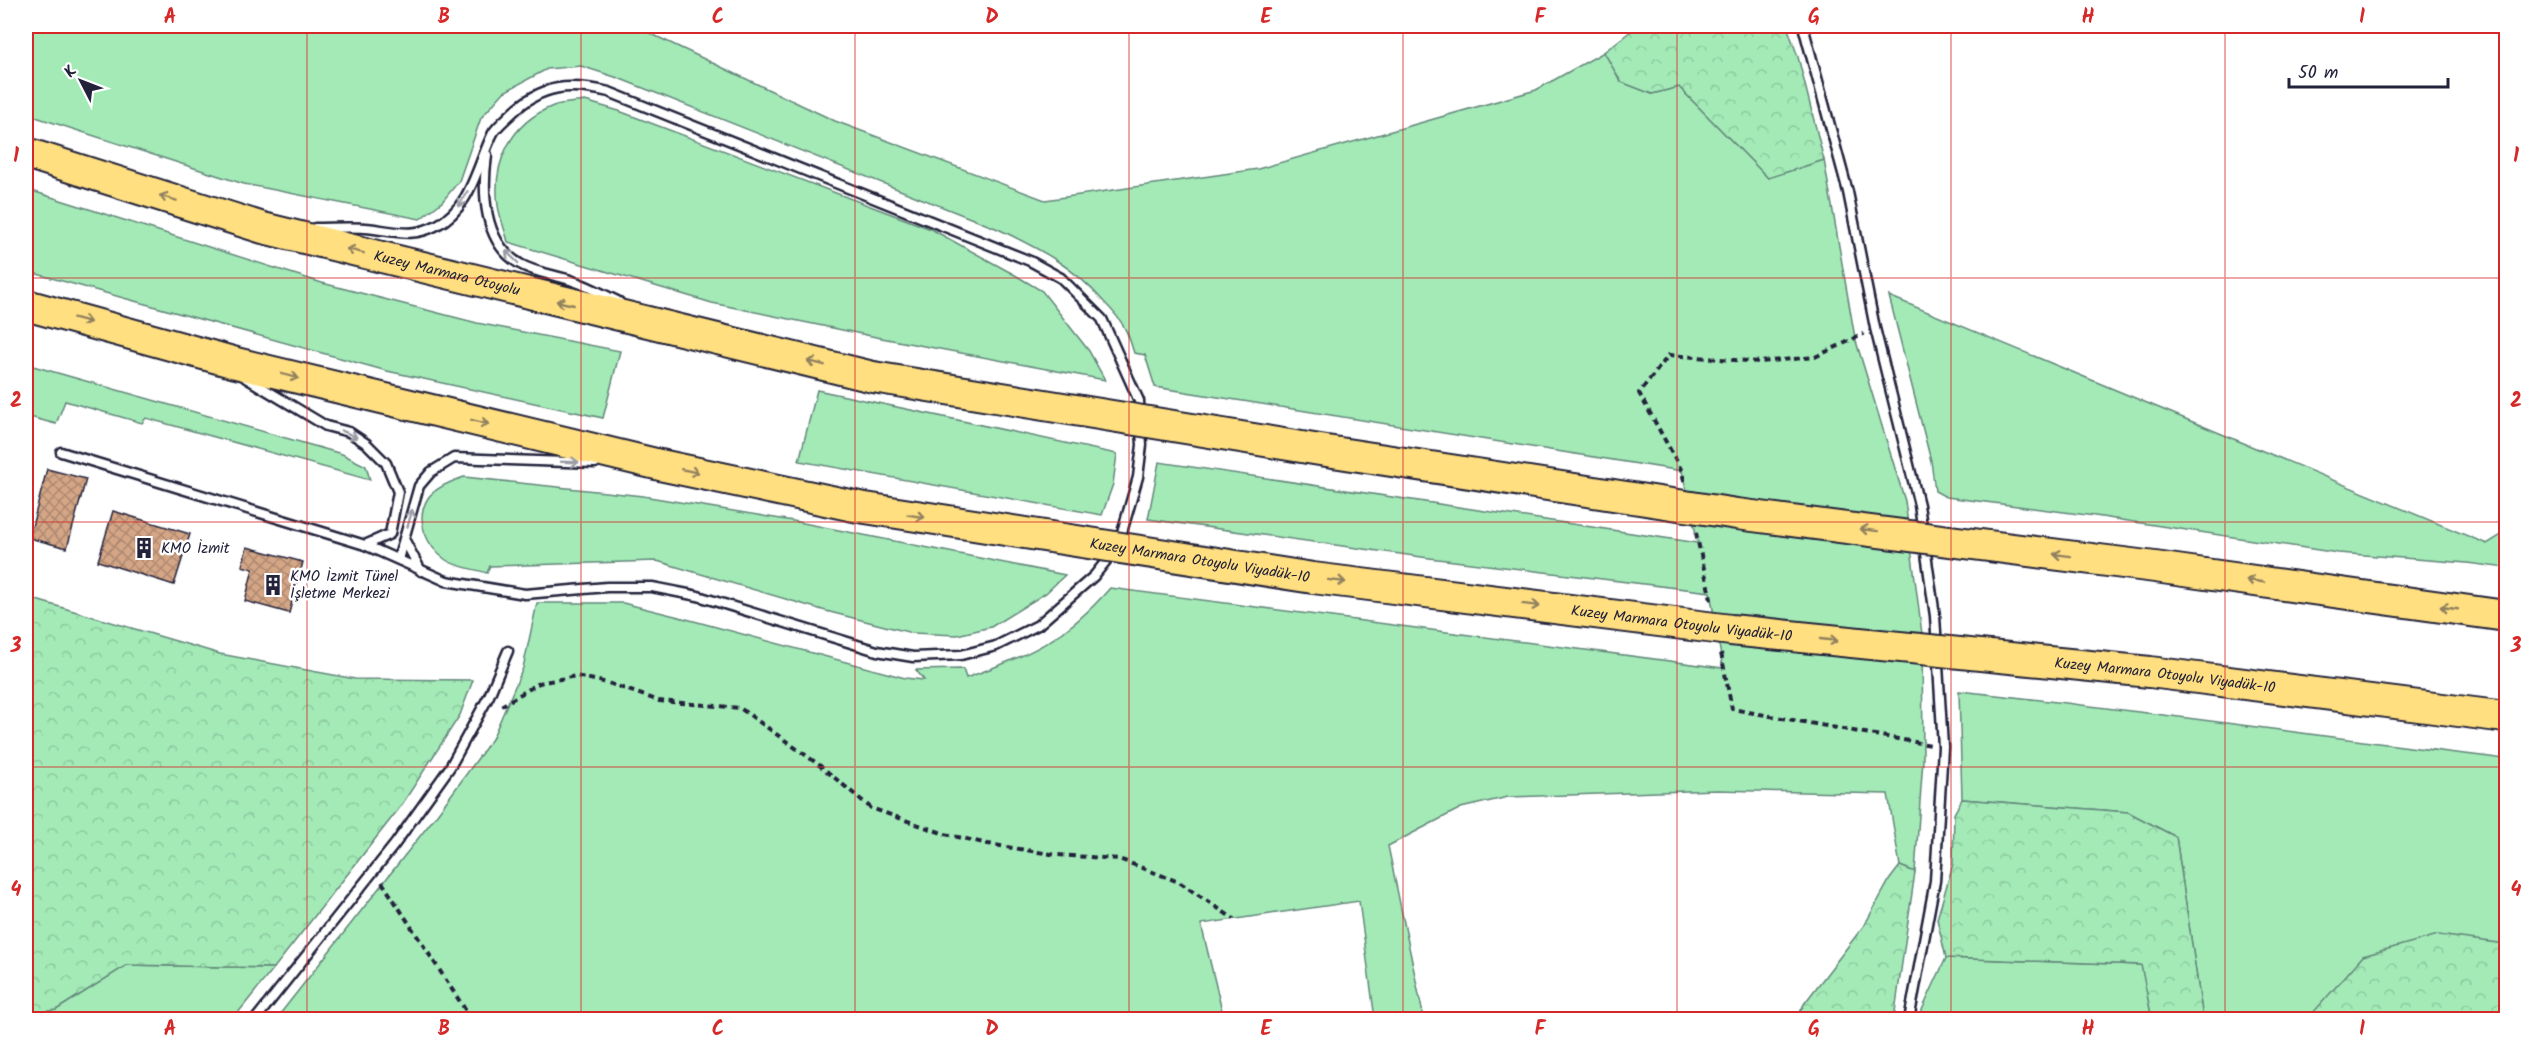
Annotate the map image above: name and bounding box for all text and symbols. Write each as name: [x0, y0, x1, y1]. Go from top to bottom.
text: A: [164, 2, 176, 34]
text: B: [438, 2, 450, 34]
text: C: [712, 2, 724, 34]
text: D: [985, 2, 999, 34]
text: E: [1260, 2, 1272, 34]
text: F: [1535, 2, 1547, 34]
text: G: [1808, 2, 1820, 34]
text: H: [2081, 2, 2095, 34]
text: I: [2359, 2, 2365, 34]
north arrow: [51, 51, 111, 111]
scale bar: [2289, 51, 2448, 89]
text: 50 m: [2298, 59, 2338, 88]
text: K: [58, 60, 84, 84]
text: 1: [13, 141, 19, 173]
text: 1: [2513, 141, 2519, 173]
one-way arrow: [457, 190, 469, 207]
one-way arrow: [159, 192, 178, 203]
street label: Kuzey Marmara Otoyolu: [371, 244, 522, 303]
one-way arrow: [346, 245, 365, 257]
one-way arrow: [505, 249, 520, 264]
one-way arrow: [556, 297, 575, 308]
one-way arrow: [72, 315, 91, 326]
one-way arrow: [806, 357, 825, 369]
one-way arrow: [281, 371, 300, 383]
text: 2: [10, 386, 22, 418]
text: 2: [2510, 386, 2522, 418]
one-way arrow: [470, 416, 489, 428]
one-way arrow: [340, 429, 358, 440]
one-way arrow: [560, 457, 580, 468]
one-way arrow: [680, 466, 700, 477]
one-way arrow: [405, 509, 416, 528]
one-way arrow: [906, 510, 926, 521]
one-way arrow: [1859, 525, 1879, 536]
street label: Kuzey Marmara Otoyolu Viyadük-10: [1088, 532, 1312, 590]
building icon: KMO İzmit: [132, 536, 156, 560]
place label: KMO İzmit: [161, 537, 230, 561]
one-way arrow: [2053, 549, 2073, 560]
place label: KMO İzmit Tünel İşletme Merkezi: [290, 565, 398, 606]
building icon: KMO İzmit Tünel İşletme Merkezi: [261, 573, 285, 597]
one-way arrow: [2246, 575, 2266, 586]
one-way arrow: [1327, 576, 1347, 587]
street label: Kuzey Marmara Otoyolu Viyadük-10: [1570, 599, 1794, 649]
one-way arrow: [1520, 600, 1540, 611]
one-way arrow: [2439, 602, 2459, 613]
text: 3: [10, 631, 22, 663]
text: 3: [2510, 631, 2522, 663]
one-way arrow: [1818, 635, 1838, 646]
street label: Kuzey Marmara Otoyolu Viyadük-10: [2053, 651, 2277, 701]
text: 4: [11, 875, 22, 907]
text: 4: [2511, 875, 2522, 907]
text: A: [164, 1014, 176, 1045]
text: B: [438, 1014, 450, 1045]
text: C: [712, 1014, 724, 1045]
text: D: [985, 1014, 999, 1045]
text: E: [1260, 1014, 1272, 1045]
text: F: [1535, 1014, 1547, 1045]
text: G: [1808, 1014, 1820, 1045]
text: H: [2081, 1014, 2095, 1045]
text: I: [2359, 1014, 2365, 1045]

